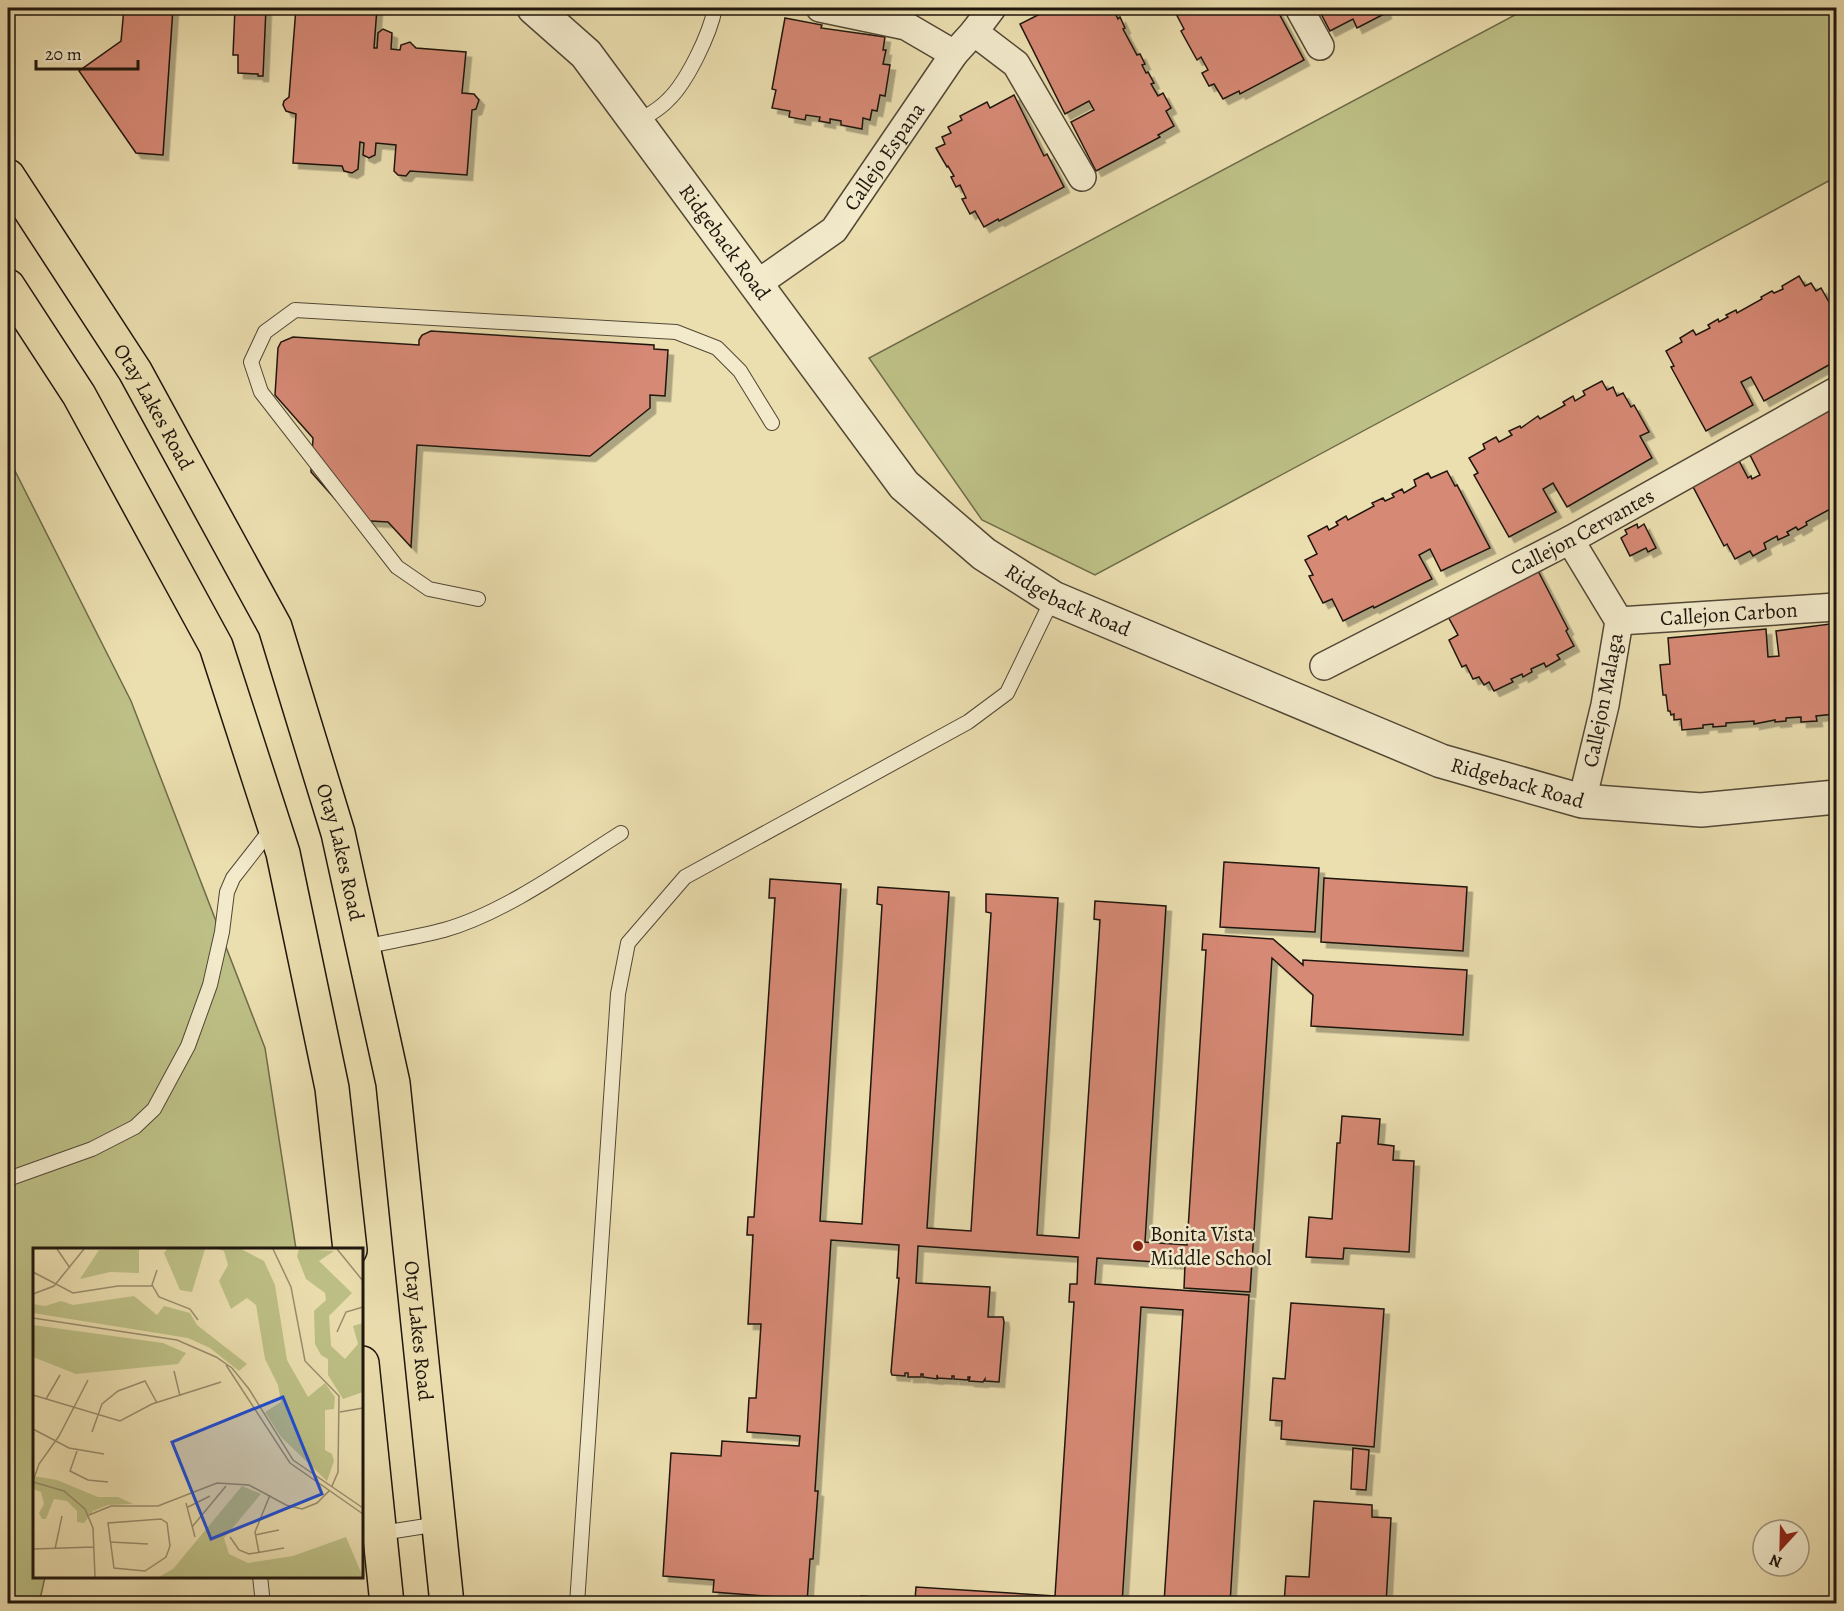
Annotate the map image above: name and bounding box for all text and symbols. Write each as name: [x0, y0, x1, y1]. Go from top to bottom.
scale bar: [36, 33, 138, 71]
text: 20 m: [45, 42, 82, 66]
street label: Callejo Espana: [837, 97, 931, 216]
street label: Ridgeback Road: [673, 178, 777, 306]
street label: Otay Lakes Road: [107, 338, 201, 475]
street label: Callejon Cervantes: [1506, 482, 1659, 582]
street label: Ridgeback Road: [1000, 557, 1136, 643]
street label: Callejon Carbon: [1659, 596, 1798, 632]
street label: Callejon Malaga: [1576, 630, 1630, 770]
street label: Ridgeback Road: [1448, 750, 1588, 815]
street label: Otay Lakes Road: [310, 780, 371, 924]
place label: Bonita Vista Middle School: [1150, 1220, 1272, 1272]
marker: Bonita Vista Middle School: [1131, 1239, 1145, 1253]
inset map: [33, 1248, 363, 1578]
street label: Otay Lakes Road: [398, 1259, 440, 1403]
north arrow: [1751, 1518, 1811, 1578]
text: N: [1766, 1548, 1785, 1573]

